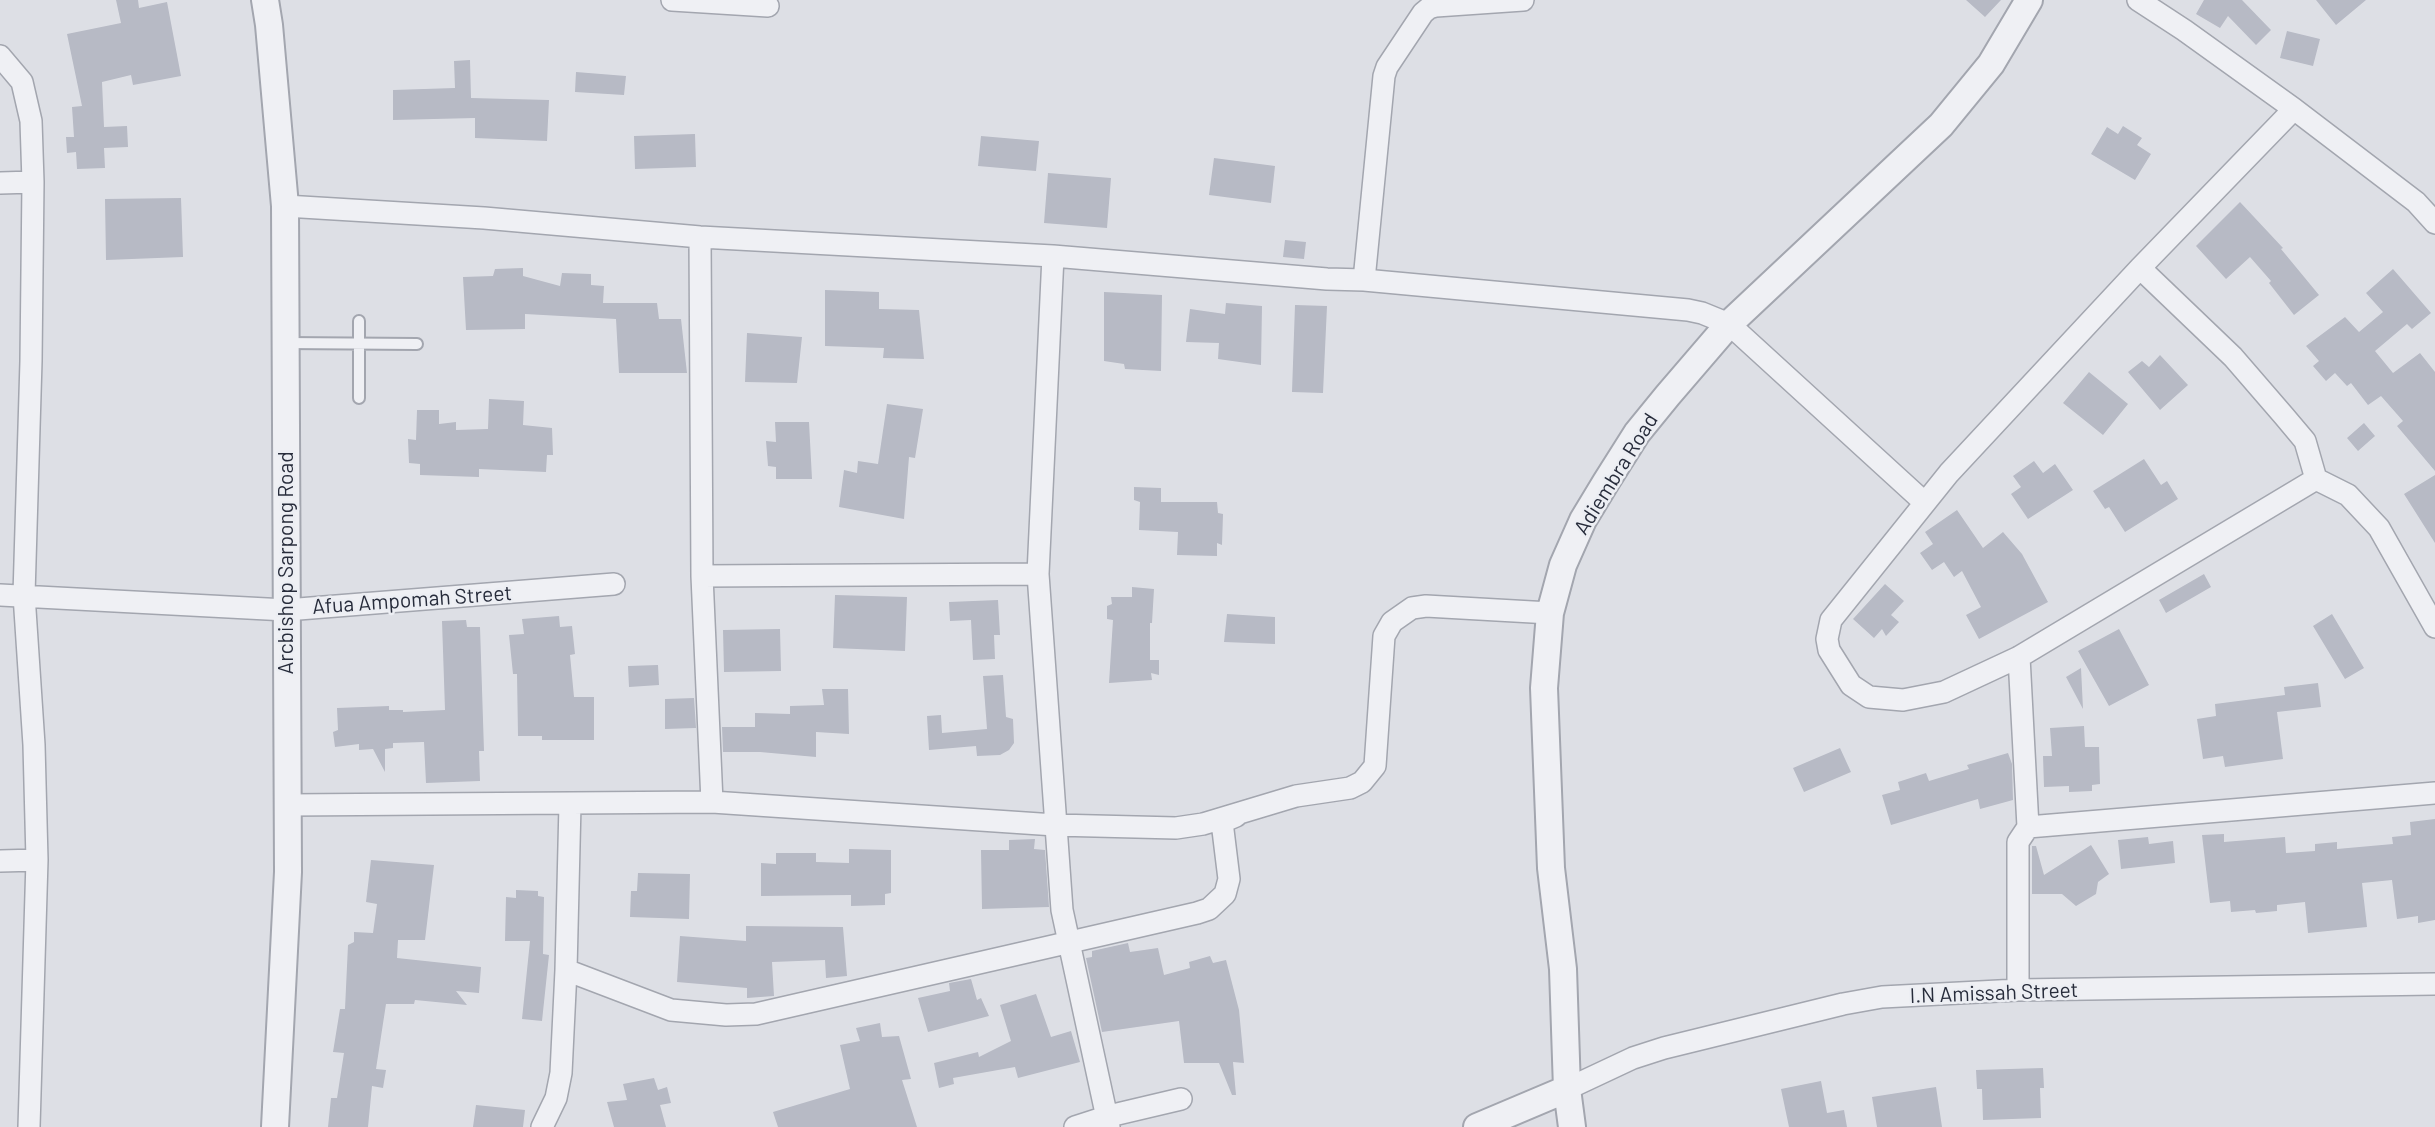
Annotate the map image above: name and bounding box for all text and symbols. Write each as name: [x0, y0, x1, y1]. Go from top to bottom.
street label: Adiembra Road: [1569, 409, 1663, 539]
street label: Arcbishop Sarpong Road: [273, 451, 299, 675]
street label: Afua Ampomah Street: [311, 580, 513, 620]
street label: I.N Amissah Street: [1909, 977, 2079, 1009]

